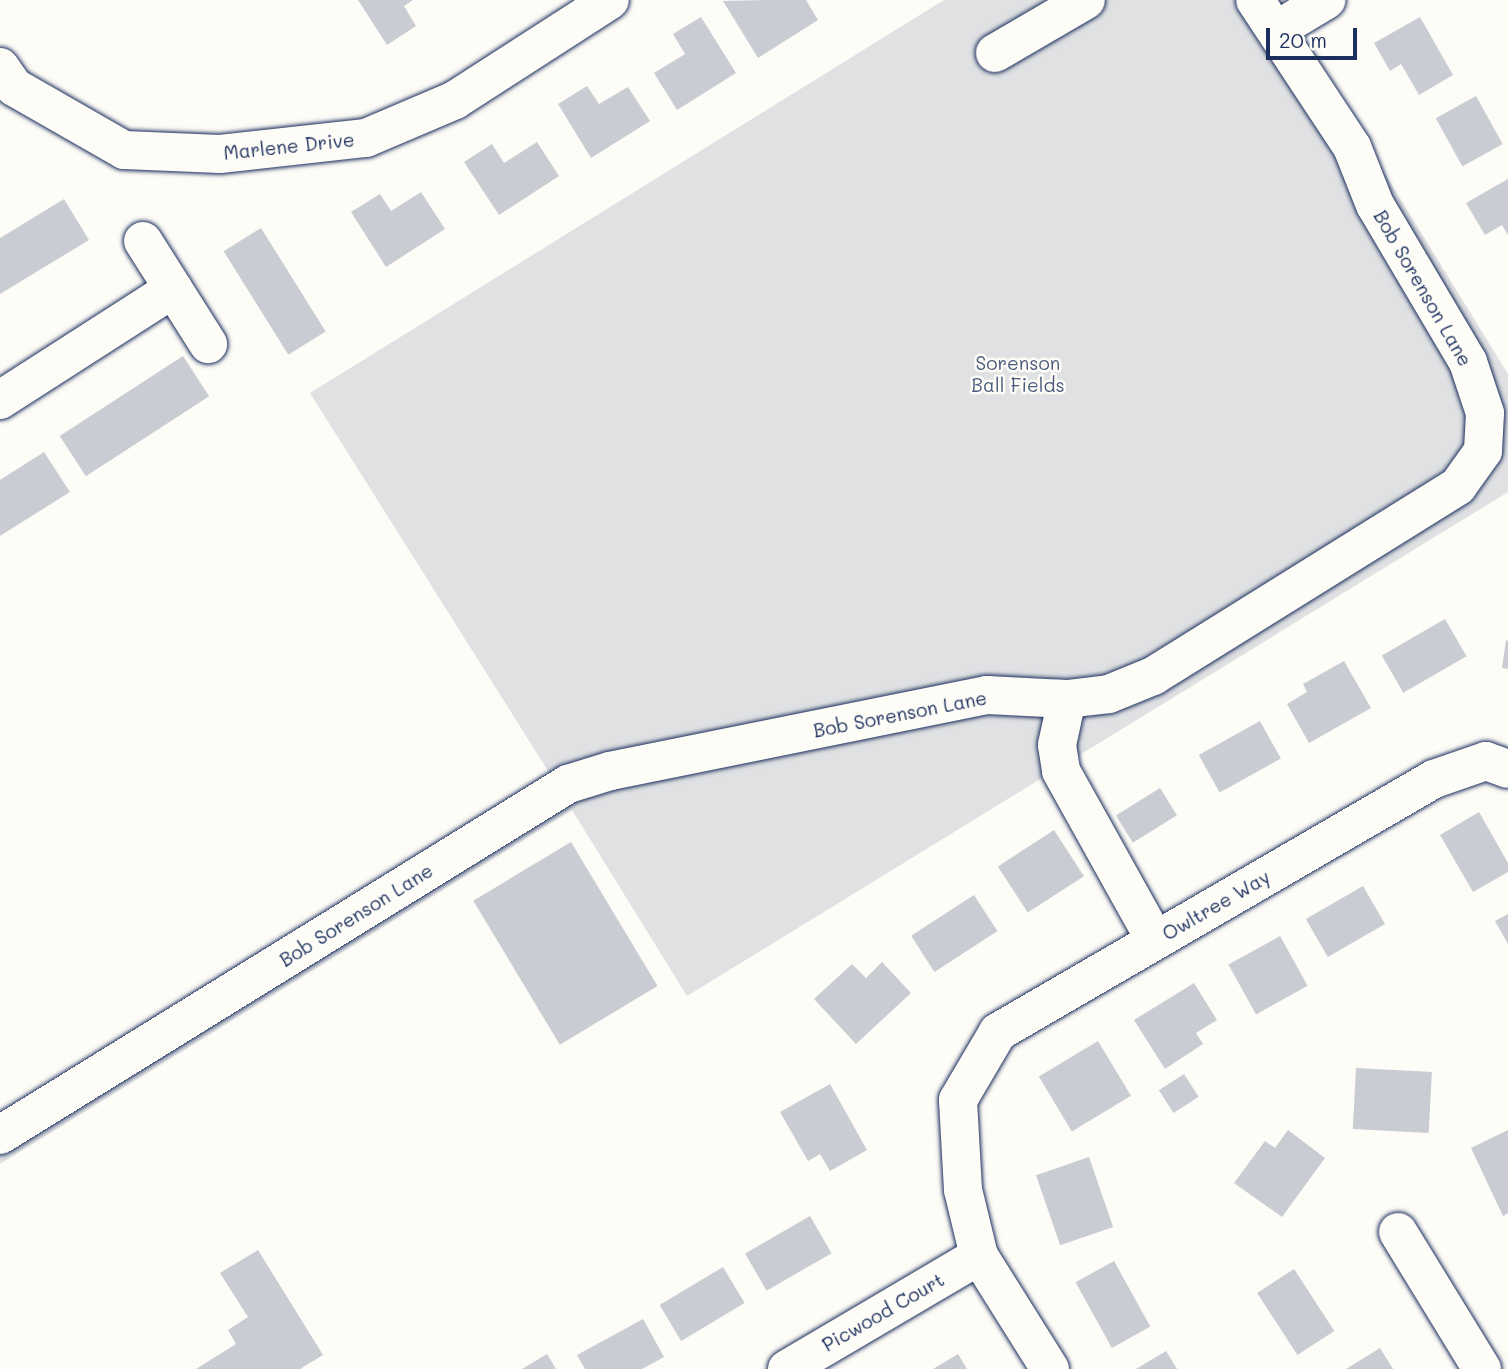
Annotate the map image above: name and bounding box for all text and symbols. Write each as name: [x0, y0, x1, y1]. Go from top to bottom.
scale bar: [1270, 14, 1361, 58]
text: 20 m: [1279, 26, 1327, 53]
street label: Marlene Drive: [222, 128, 356, 164]
street label: Bob Sorenson Lane: [1369, 206, 1477, 370]
park label: Sorenson Ball Fields: [971, 352, 1065, 396]
street label: Bob Sorenson Lane: [811, 686, 989, 742]
street label: Bob Sorenson Lane: [275, 859, 437, 971]
street label: Owltree Way: [1158, 865, 1274, 945]
street label: Picwood Court: [818, 1268, 948, 1356]

